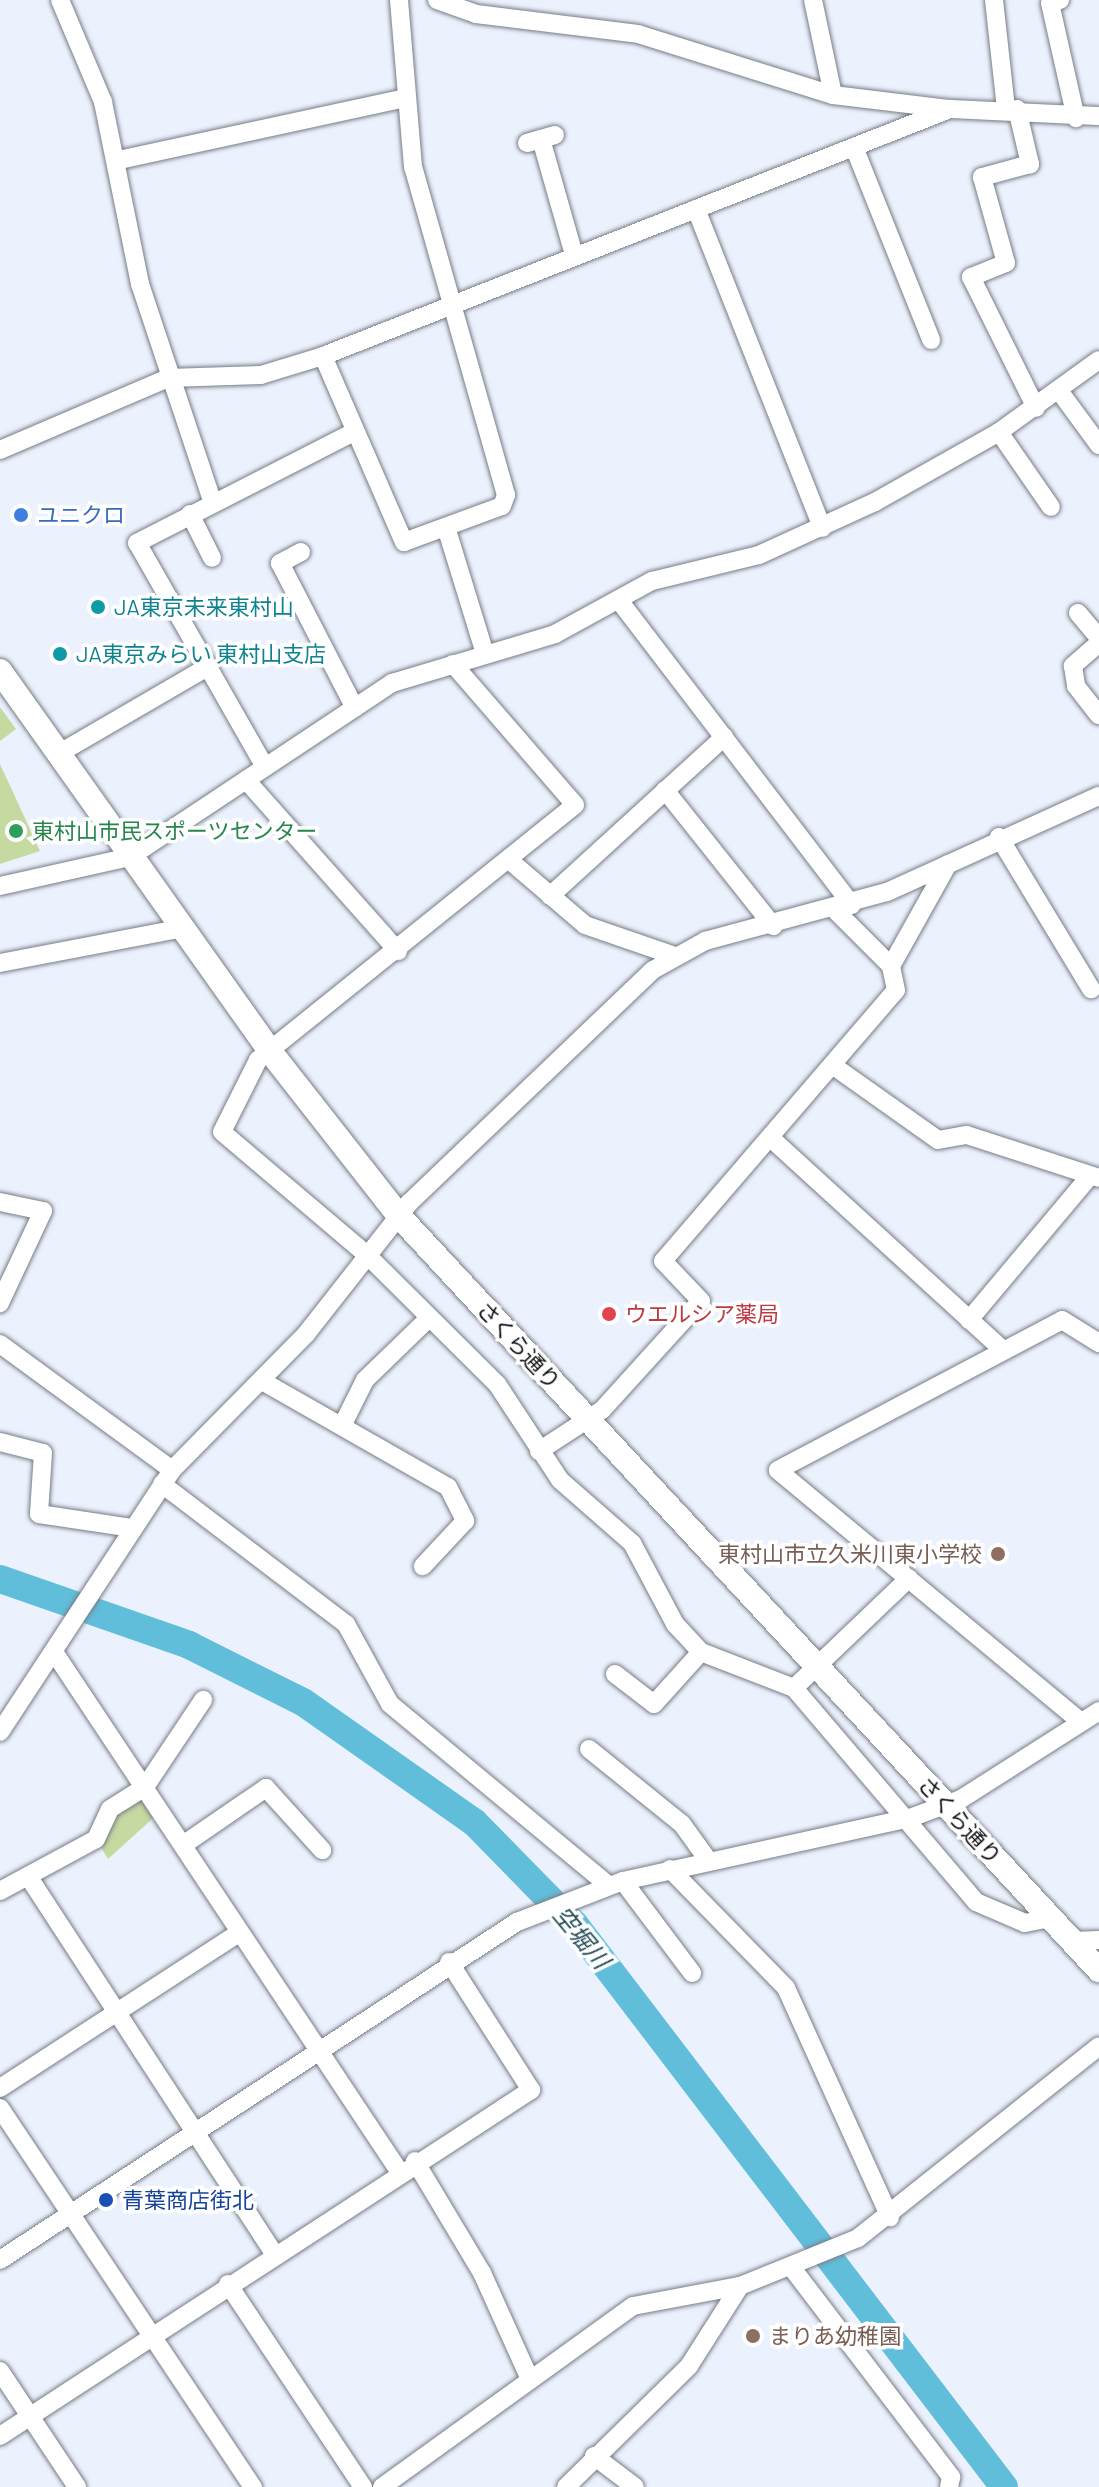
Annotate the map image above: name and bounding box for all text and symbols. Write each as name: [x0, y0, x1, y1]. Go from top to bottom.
place label: ユニクロ: [37, 502, 125, 528]
marker: ユニクロ: [12, 506, 30, 524]
place label: JA東京未来東村山: [114, 594, 294, 620]
marker: JA東京未来東村山: [89, 598, 107, 616]
place label: JA東京みらい 東村山支店: [76, 641, 326, 667]
marker: JA東京みらい 東村山支店: [51, 645, 69, 663]
place label: 東村山市民スポーツセンター: [32, 818, 318, 844]
marker: 東村山市民スポーツセンター: [7, 822, 25, 840]
street label: さくら通り: [472, 1296, 566, 1394]
place label: ウエルシア薬局: [625, 1301, 779, 1327]
marker: ウエルシア薬局: [600, 1305, 618, 1323]
place label: 東村山市立久米川東小学校: [718, 1541, 982, 1567]
marker: 東村山市立久米川東小学校: [989, 1545, 1007, 1563]
street label: さくら通り: [913, 1771, 1007, 1869]
water label: 空堀川: [548, 1900, 616, 1974]
place label: 青葉商店街北: [122, 2187, 254, 2213]
marker: 青葉商店街北: [97, 2191, 115, 2209]
place label: まりあ幼稚園: [769, 2323, 901, 2349]
marker: まりあ幼稚園: [744, 2327, 762, 2345]

